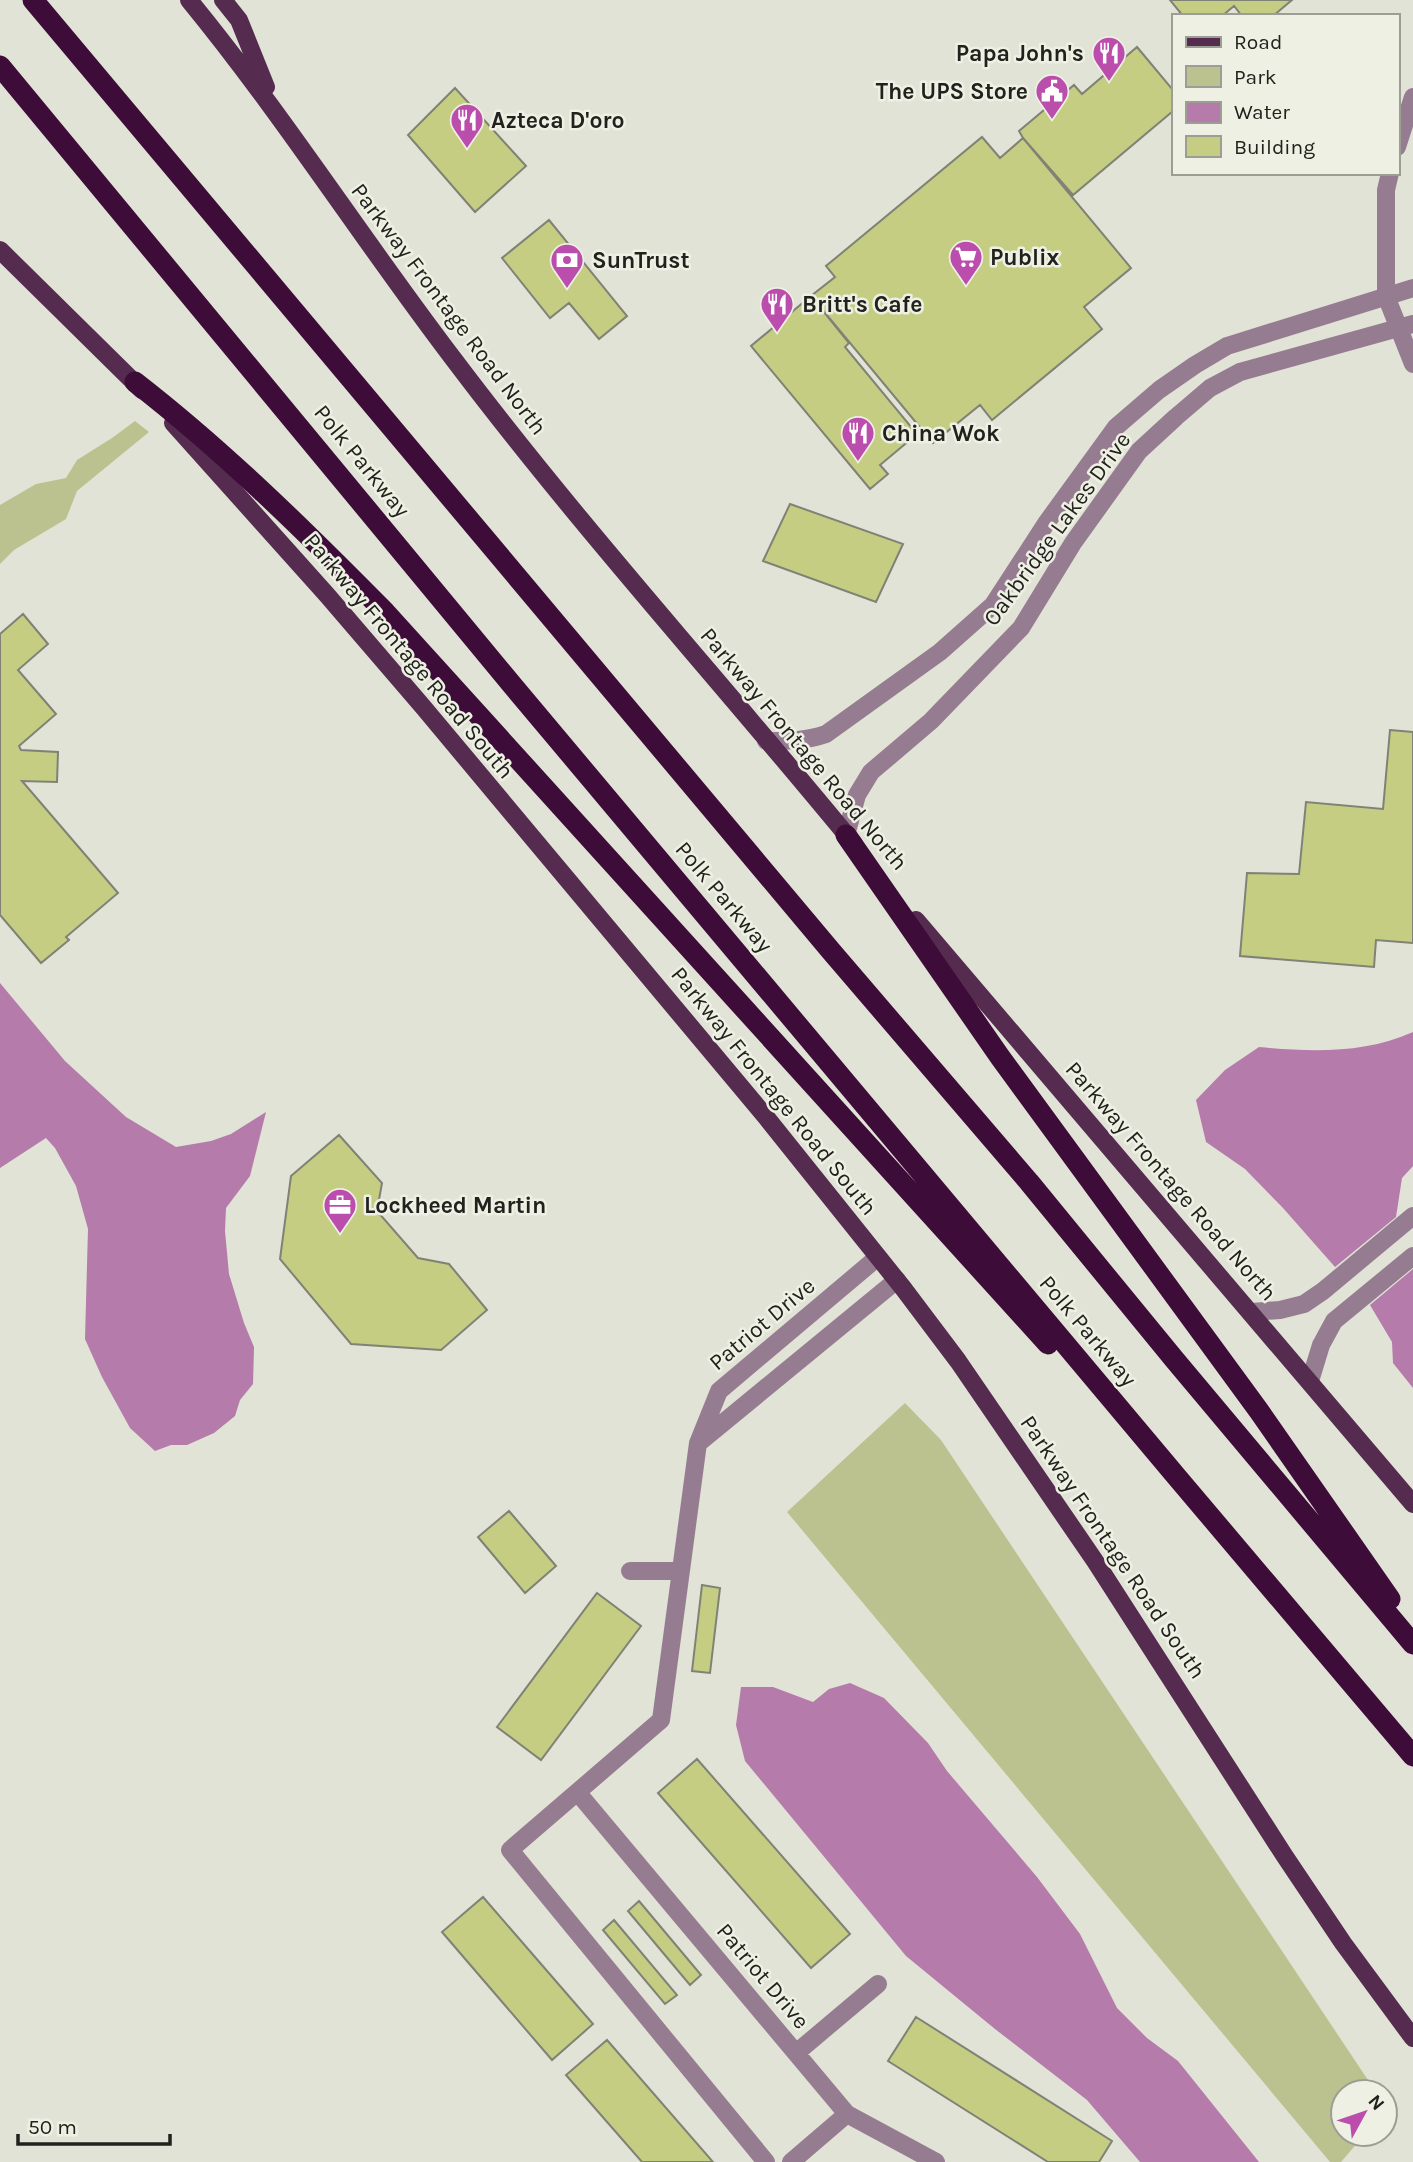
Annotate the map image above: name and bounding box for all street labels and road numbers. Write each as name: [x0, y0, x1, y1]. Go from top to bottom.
street label: Parkway Frontage Road North: [346, 178, 552, 440]
street label: Polk Parkway: [308, 399, 416, 523]
street label: Oakbridge Lakes Drive: [978, 427, 1136, 631]
street label: Parkway Frontage Road South: [298, 528, 520, 784]
street label: Parkway Frontage Road North: [695, 622, 913, 876]
street label: Polk Parkway: [670, 836, 779, 958]
street label: Parkway Frontage Road South: [665, 961, 883, 1221]
street label: Parkway Frontage Road North: [1060, 1056, 1282, 1306]
street label: Polk Parkway: [1034, 1270, 1143, 1392]
street label: Patriot Drive: [704, 1272, 820, 1376]
street label: Parkway Frontage Road South: [1015, 1410, 1211, 1684]
street label: Patriot Drive: [711, 1918, 815, 2034]

